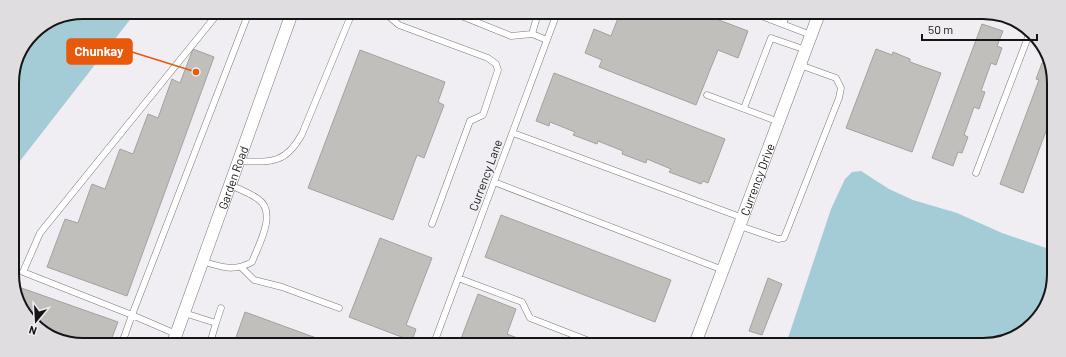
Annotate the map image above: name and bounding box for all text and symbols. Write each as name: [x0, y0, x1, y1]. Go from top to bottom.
scale bar: [922, 16, 1037, 42]
text: 50 m: [928, 22, 953, 36]
callout: Chunkay: [67, 39, 132, 64]
text: Chunkay: [74, 43, 124, 59]
street label: Currency Lane: [466, 137, 504, 213]
street label: Currency Drive: [737, 141, 777, 217]
street label: Garden Road: [215, 144, 251, 211]
north arrow: [16, 301, 56, 341]
text: N: [27, 324, 38, 338]

